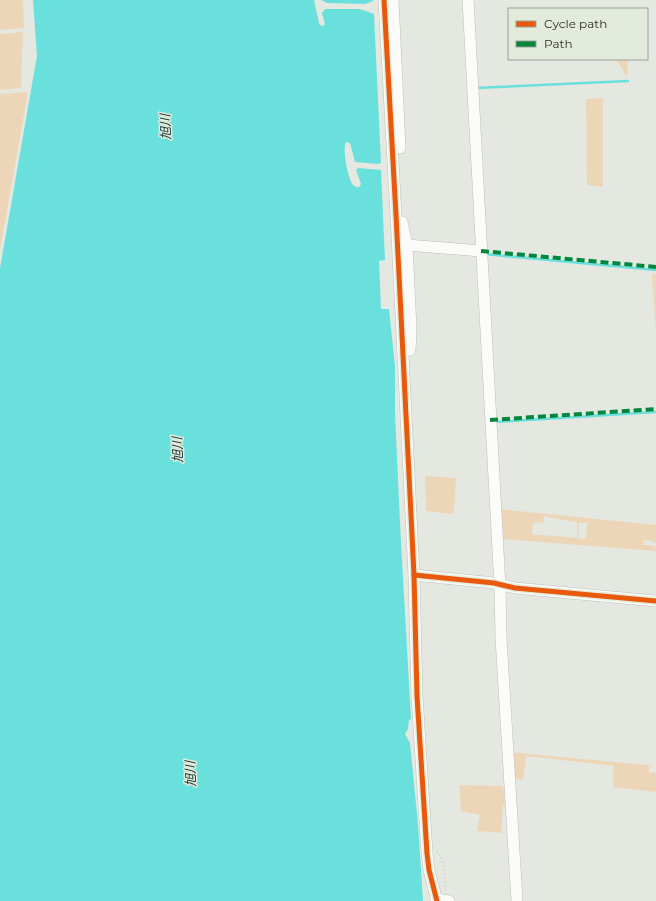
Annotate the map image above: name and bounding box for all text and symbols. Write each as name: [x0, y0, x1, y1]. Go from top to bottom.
legend: [508, 8, 648, 60]
text: Cycle path: [544, 16, 607, 31]
text: Path: [544, 36, 573, 51]
water label: 旭川: [156, 112, 173, 140]
water label: 旭川: [168, 435, 185, 463]
water label: 旭川: [181, 759, 198, 787]

